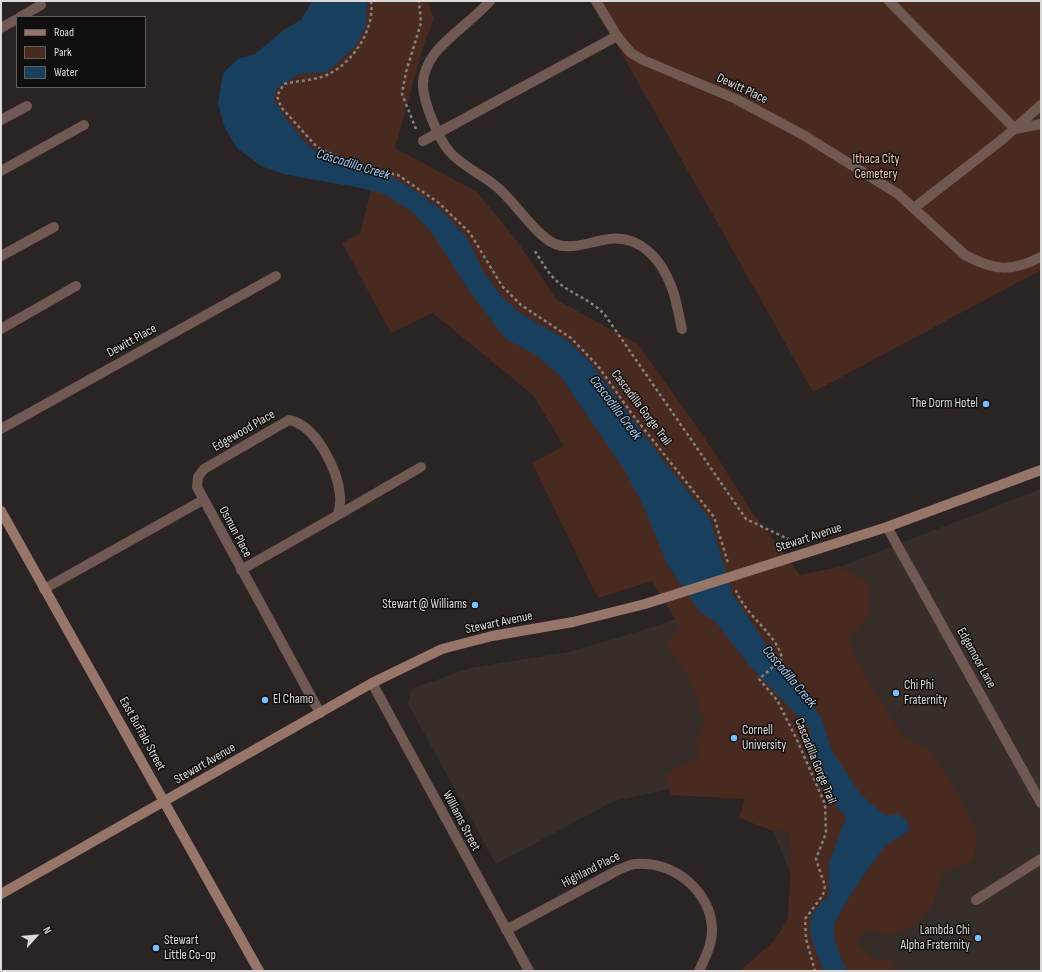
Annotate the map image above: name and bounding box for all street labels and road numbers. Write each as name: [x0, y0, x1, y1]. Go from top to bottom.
street label: Dewitt Place: [714, 70, 770, 108]
street label: Dewitt Place: [104, 321, 160, 361]
street label: Cascadilla Gorge Trail: [607, 367, 675, 449]
street label: Edgewood Place: [210, 407, 278, 455]
street label: Osmun Place: [215, 504, 255, 560]
street label: Stewart Avenue: [774, 520, 844, 556]
street label: Stewart Avenue: [464, 608, 534, 638]
street label: Edgemoor Lane: [953, 625, 999, 691]
street label: East Buffalo Street: [115, 694, 169, 774]
street label: Cascadilla Gorge Trail: [791, 716, 839, 806]
street label: Stewart Avenue: [171, 740, 239, 788]
street label: Williams Street: [439, 788, 483, 854]
street label: Highland Place: [559, 849, 623, 891]

